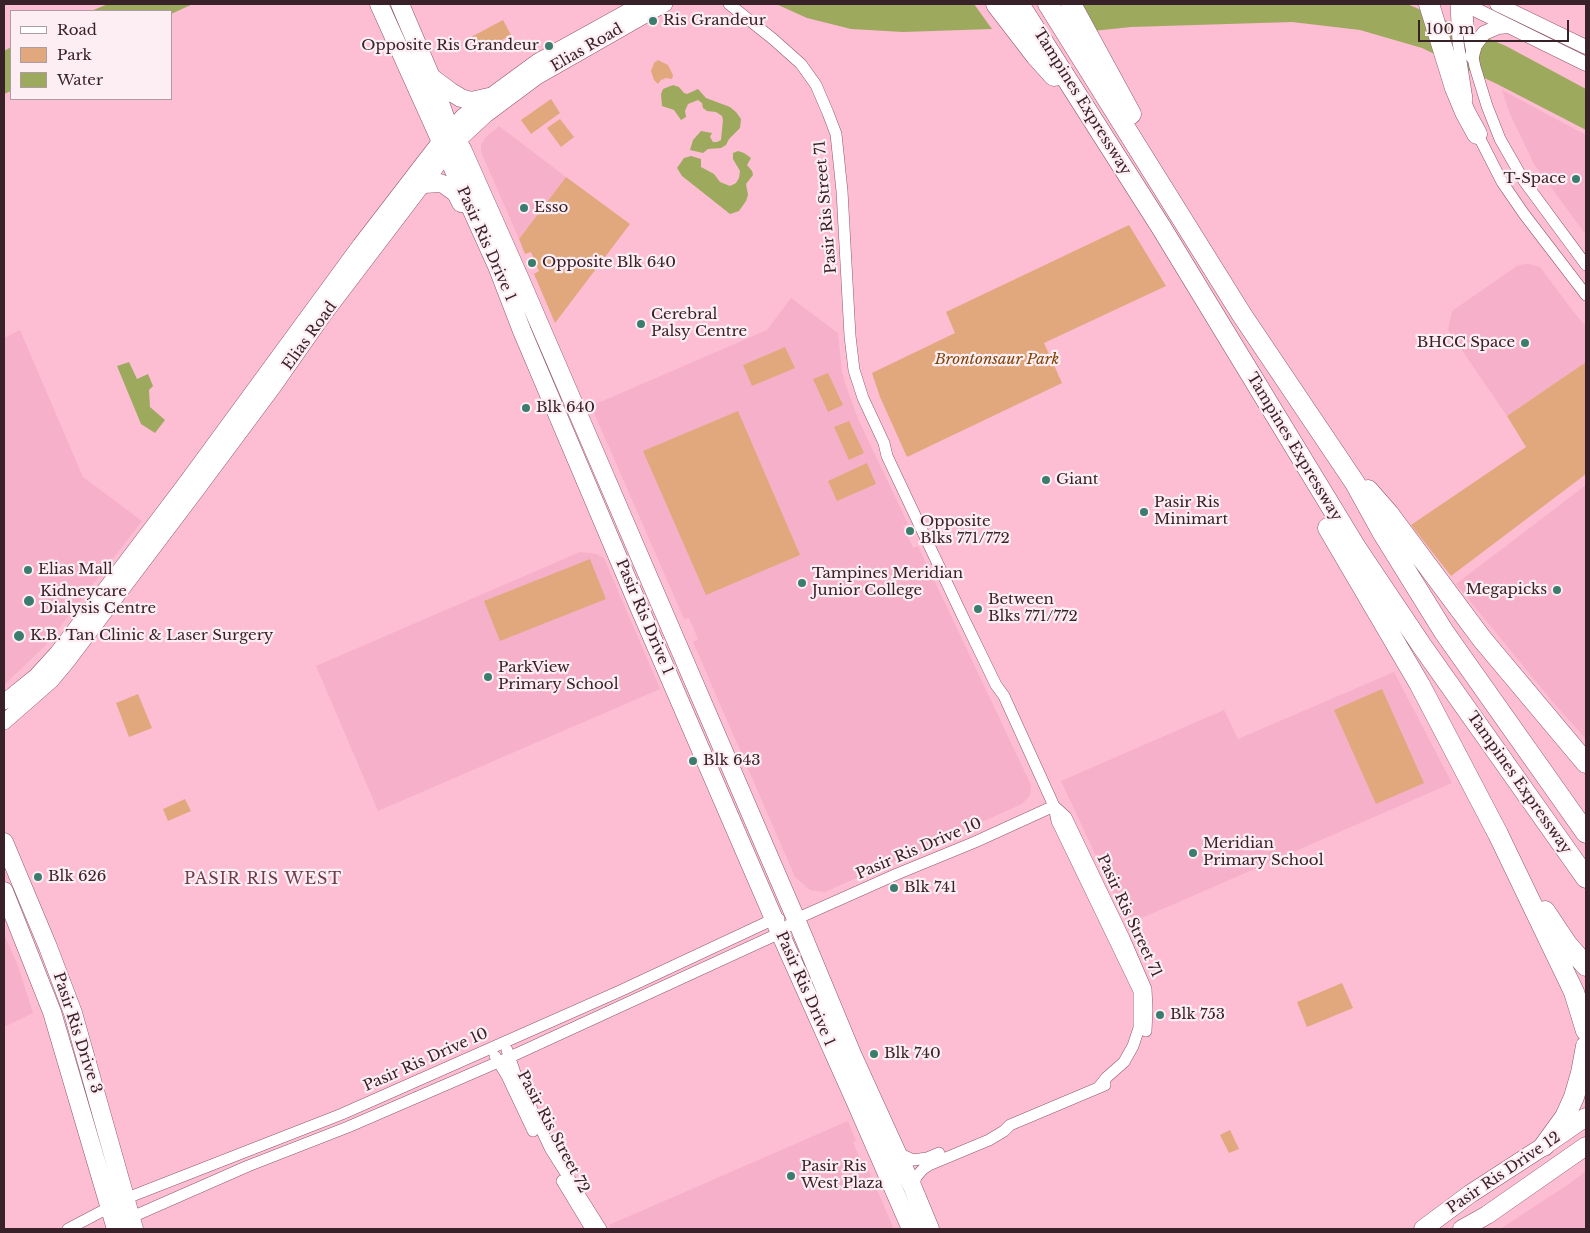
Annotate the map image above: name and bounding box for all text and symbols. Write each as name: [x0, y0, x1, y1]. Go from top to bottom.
legend: [10, 10, 172, 100]
scale bar: [1420, 10, 1571, 42]
place label: Ris Grandeur: [663, 12, 766, 30]
marker: Ris Grandeur: [647, 15, 659, 27]
text: 100 m: [1426, 19, 1475, 38]
text: Road: [57, 20, 97, 39]
street label: Elias Road: [548, 20, 626, 76]
street label: Tampines Expressway: [1029, 25, 1135, 179]
place label: Opposite Ris Grandeur: [361, 37, 539, 55]
marker: Opposite Ris Grandeur: [543, 40, 555, 52]
text: Park: [57, 45, 92, 64]
text: Water: [57, 70, 103, 89]
street label: Pasir Ris Street 71: [811, 140, 841, 274]
place label: T-Space: [1503, 170, 1566, 188]
marker: T-Space: [1570, 173, 1582, 185]
street label: Pasir Ris Drive 1: [453, 184, 519, 304]
place label: Esso: [534, 199, 568, 217]
marker: Esso: [518, 202, 530, 214]
place label: Opposite Blk 640: [542, 254, 676, 272]
marker: Opposite Blk 640: [526, 257, 538, 269]
street label: Elias Road: [279, 298, 341, 374]
place label: Cerebral Palsy Centre: [651, 306, 747, 341]
marker: Cerebral Palsy Centre: [635, 318, 647, 330]
place label: BHCC Space: [1417, 334, 1515, 352]
marker: BHCC Space: [1519, 337, 1531, 349]
park label: Brontonsaur Park: [935, 351, 1059, 369]
street label: Tampines Expressway: [1243, 370, 1345, 524]
place label: Blk 640: [536, 399, 595, 417]
marker: Blk 640: [520, 402, 532, 414]
place label: Giant: [1056, 471, 1098, 489]
marker: Giant: [1040, 474, 1052, 486]
place label: Pasir Ris Minimart: [1154, 494, 1228, 529]
marker: Pasir Ris Minimart: [1138, 506, 1150, 518]
place label: Opposite Blks 771/772: [920, 513, 1010, 548]
marker: Opposite Blks 771/772: [904, 525, 916, 537]
street label: Pasir Ris Drive 1: [612, 557, 676, 677]
place label: Elias Mall: [38, 561, 113, 579]
marker: Elias Mall: [22, 564, 34, 576]
place label: Tampines Meridian Junior College: [812, 565, 963, 600]
marker: Tampines Meridian Junior College: [796, 577, 808, 589]
place label: Megapicks: [1466, 581, 1547, 599]
place label: Kidneycare Dialysis Centre: [40, 583, 156, 618]
marker: Megapicks: [1551, 584, 1563, 596]
place label: Between Blks 771/772: [988, 591, 1078, 626]
marker: Kidneycare Dialysis Centre: [22, 594, 36, 608]
marker: Between Blks 771/772: [972, 603, 984, 615]
place label: K.B. Tan Clinic & Laser Surgery: [30, 627, 273, 645]
marker: K.B. Tan Clinic & Laser Surgery: [12, 629, 26, 643]
place label: ParkView Primary School: [498, 659, 619, 694]
marker: ParkView Primary School: [482, 671, 494, 683]
street label: Tampines Expressway: [1463, 708, 1575, 858]
place label: Blk 643: [703, 752, 761, 770]
marker: Blk 643: [687, 755, 699, 767]
street label: Pasir Ris Drive 10: [854, 814, 984, 884]
place label: Meridian Primary School: [1203, 835, 1324, 870]
marker: Meridian Primary School: [1187, 847, 1199, 859]
street label: Pasir Ris Street 71: [1093, 852, 1165, 980]
place label: Blk 626: [48, 868, 106, 886]
district label: PASIR RIS WEST: [182, 869, 344, 889]
marker: Blk 626: [32, 871, 44, 883]
place label: Blk 741: [904, 879, 957, 897]
marker: Blk 741: [888, 882, 900, 894]
street label: Pasir Ris Drive 1: [772, 929, 838, 1049]
street label: Pasir Ris Drive 3: [49, 970, 105, 1096]
place label: Blk 753: [1170, 1006, 1225, 1024]
marker: Blk 753: [1154, 1009, 1166, 1021]
street label: Pasir Ris Drive 10: [361, 1024, 491, 1096]
place label: Blk 740: [884, 1045, 941, 1063]
marker: Blk 740: [868, 1048, 880, 1060]
street label: Pasir Ris Street 72: [513, 1068, 593, 1196]
street label: Pasir Ris Drive 12: [1444, 1128, 1564, 1218]
place label: Pasir Ris West Plaza: [801, 1158, 883, 1193]
marker: Pasir Ris West Plaza: [785, 1170, 797, 1182]

